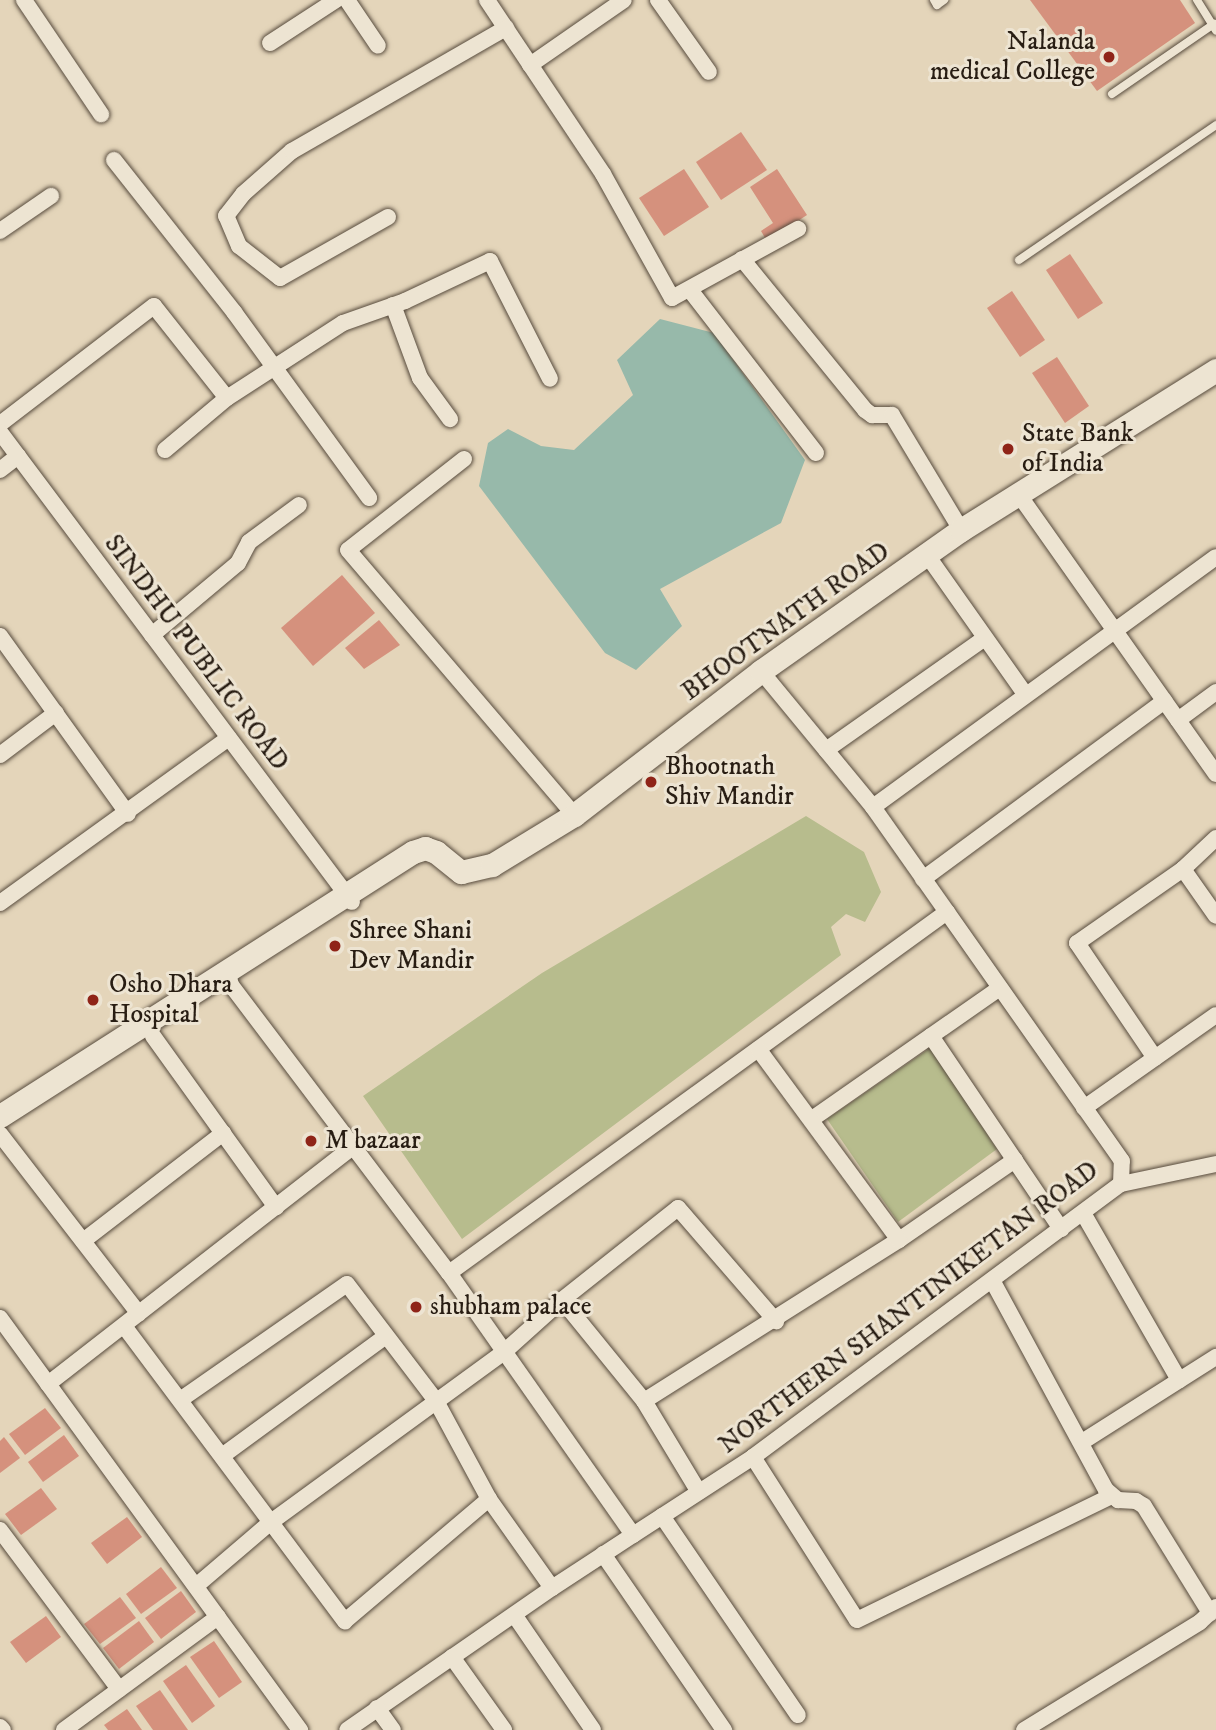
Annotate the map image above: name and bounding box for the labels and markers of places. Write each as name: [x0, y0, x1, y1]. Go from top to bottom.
place label: Nalanda medical College: [930, 26, 1095, 88]
marker: Nalanda medical College: [1101, 49, 1117, 65]
place label: State Bank of India: [1022, 418, 1134, 480]
marker: State Bank of India: [1000, 441, 1016, 457]
place label: Bhootnath Shiv Mandir: [665, 751, 794, 812]
marker: Bhootnath Shiv Mandir: [643, 774, 659, 790]
place label: Shree Shani Dev Mandir: [349, 915, 474, 976]
marker: Shree Shani Dev Mandir: [327, 938, 343, 954]
place label: Osho Dhara Hospital: [109, 969, 232, 1030]
marker: Osho Dhara Hospital: [83, 990, 103, 1010]
place label: M bazaar: [325, 1125, 421, 1157]
marker: M bazaar: [303, 1133, 319, 1149]
place label: shubham palace: [430, 1291, 591, 1323]
marker: shubham palace: [408, 1299, 424, 1315]

